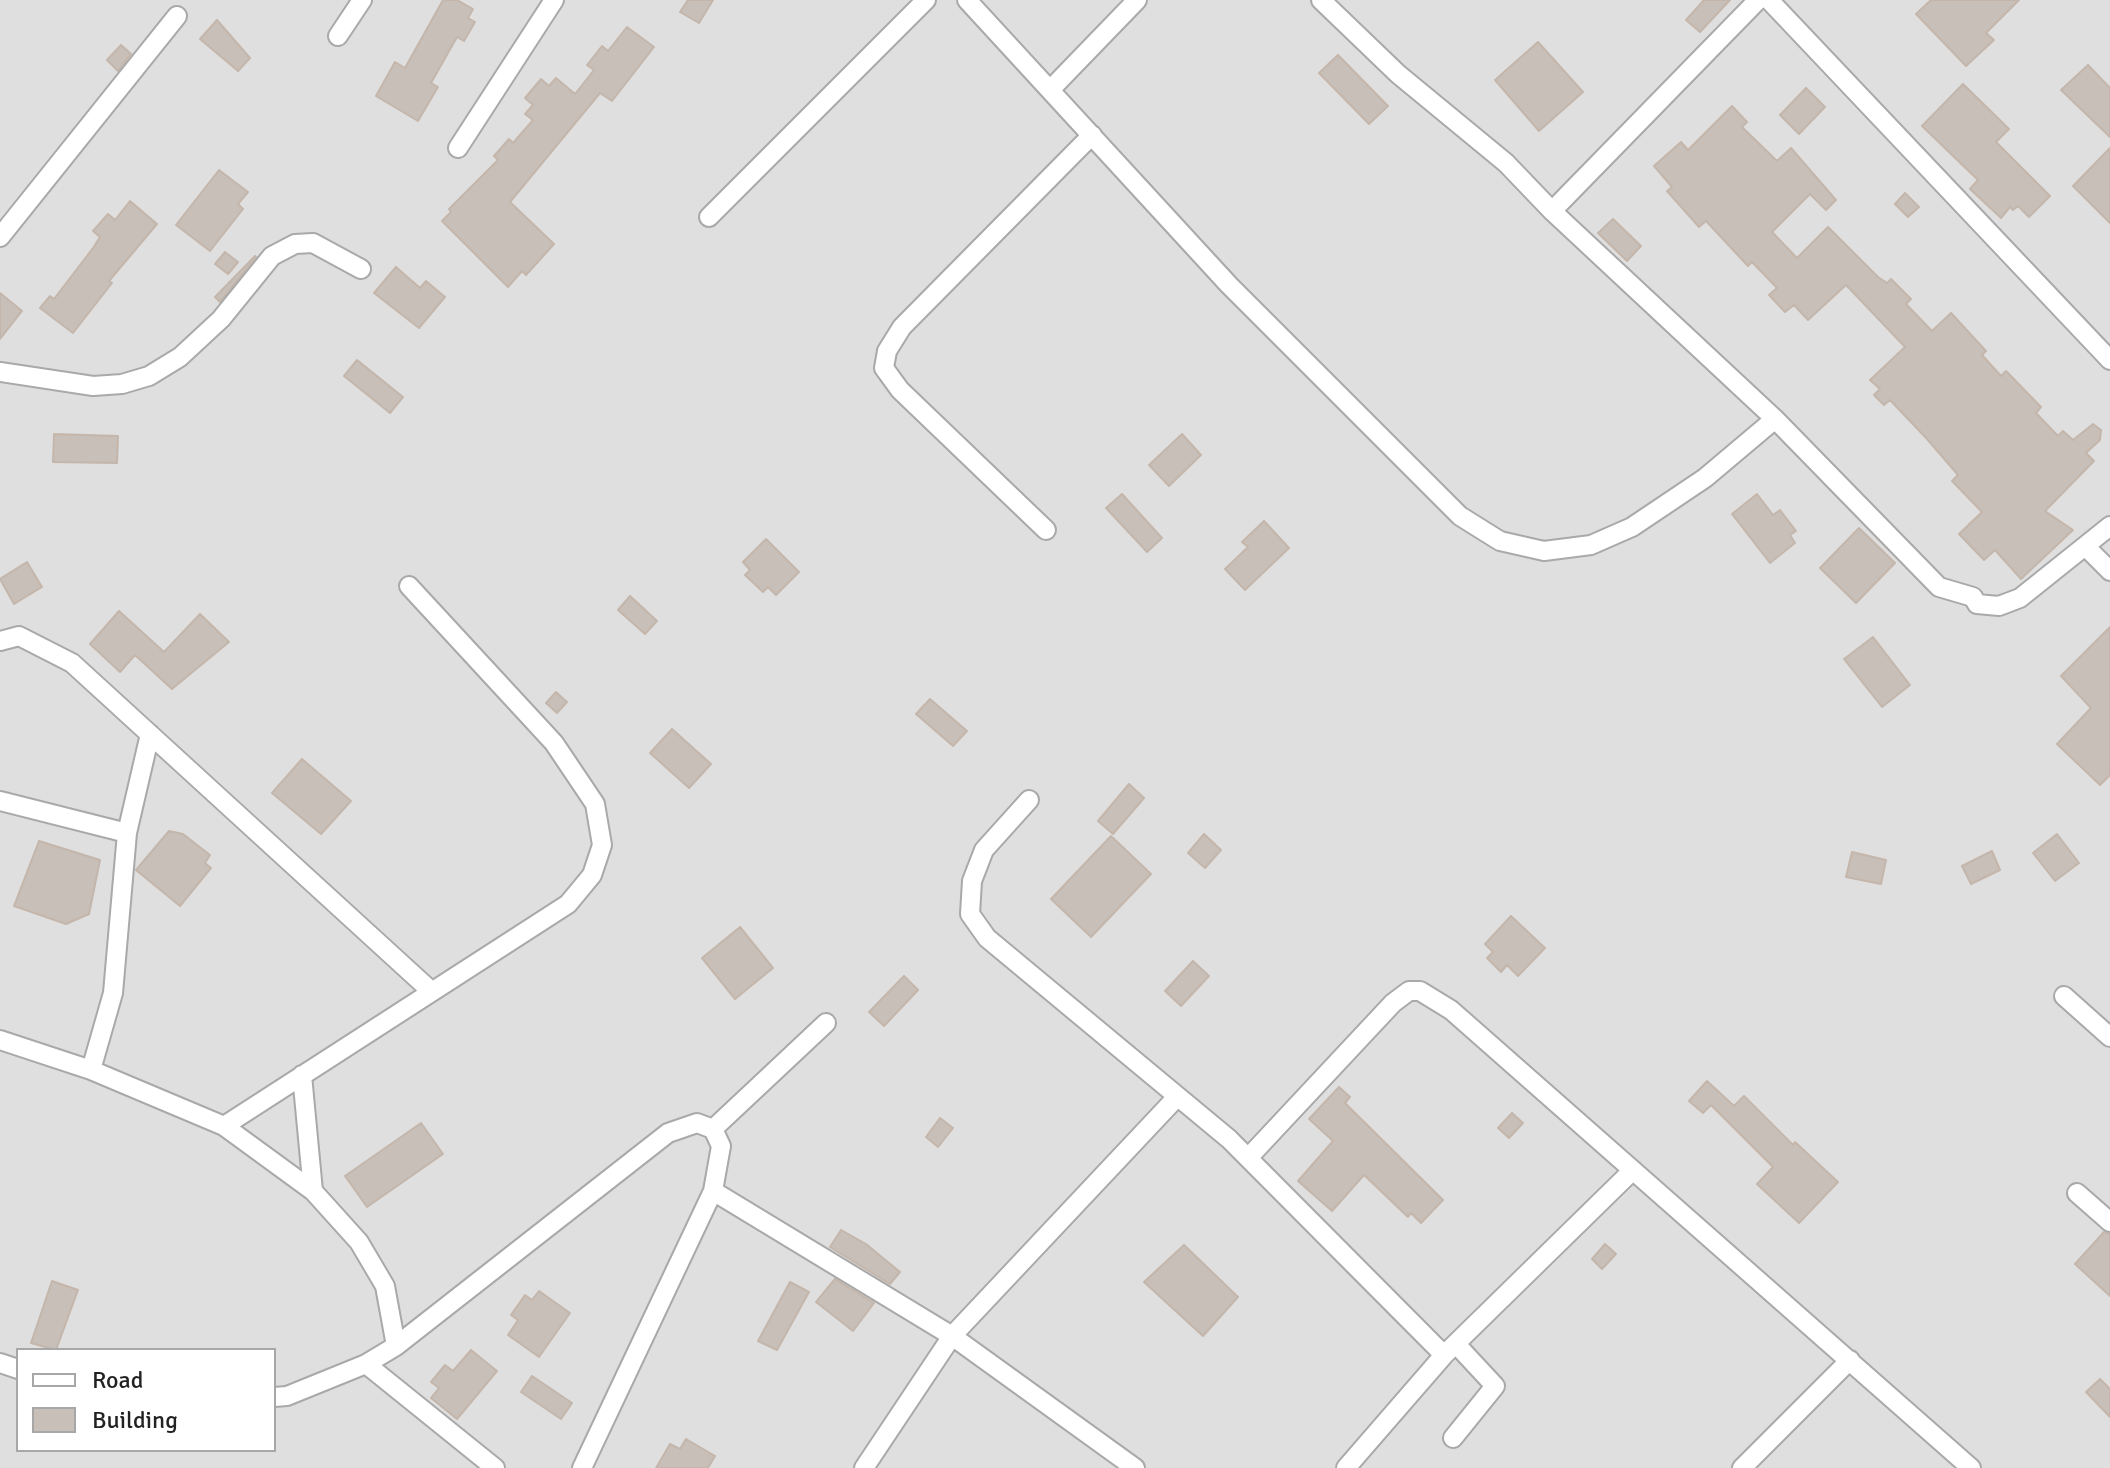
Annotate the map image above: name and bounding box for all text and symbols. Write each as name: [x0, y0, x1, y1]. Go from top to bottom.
legend: [16, 1348, 276, 1452]
text: Road: [92, 1365, 143, 1395]
text: Building: [92, 1405, 178, 1435]

